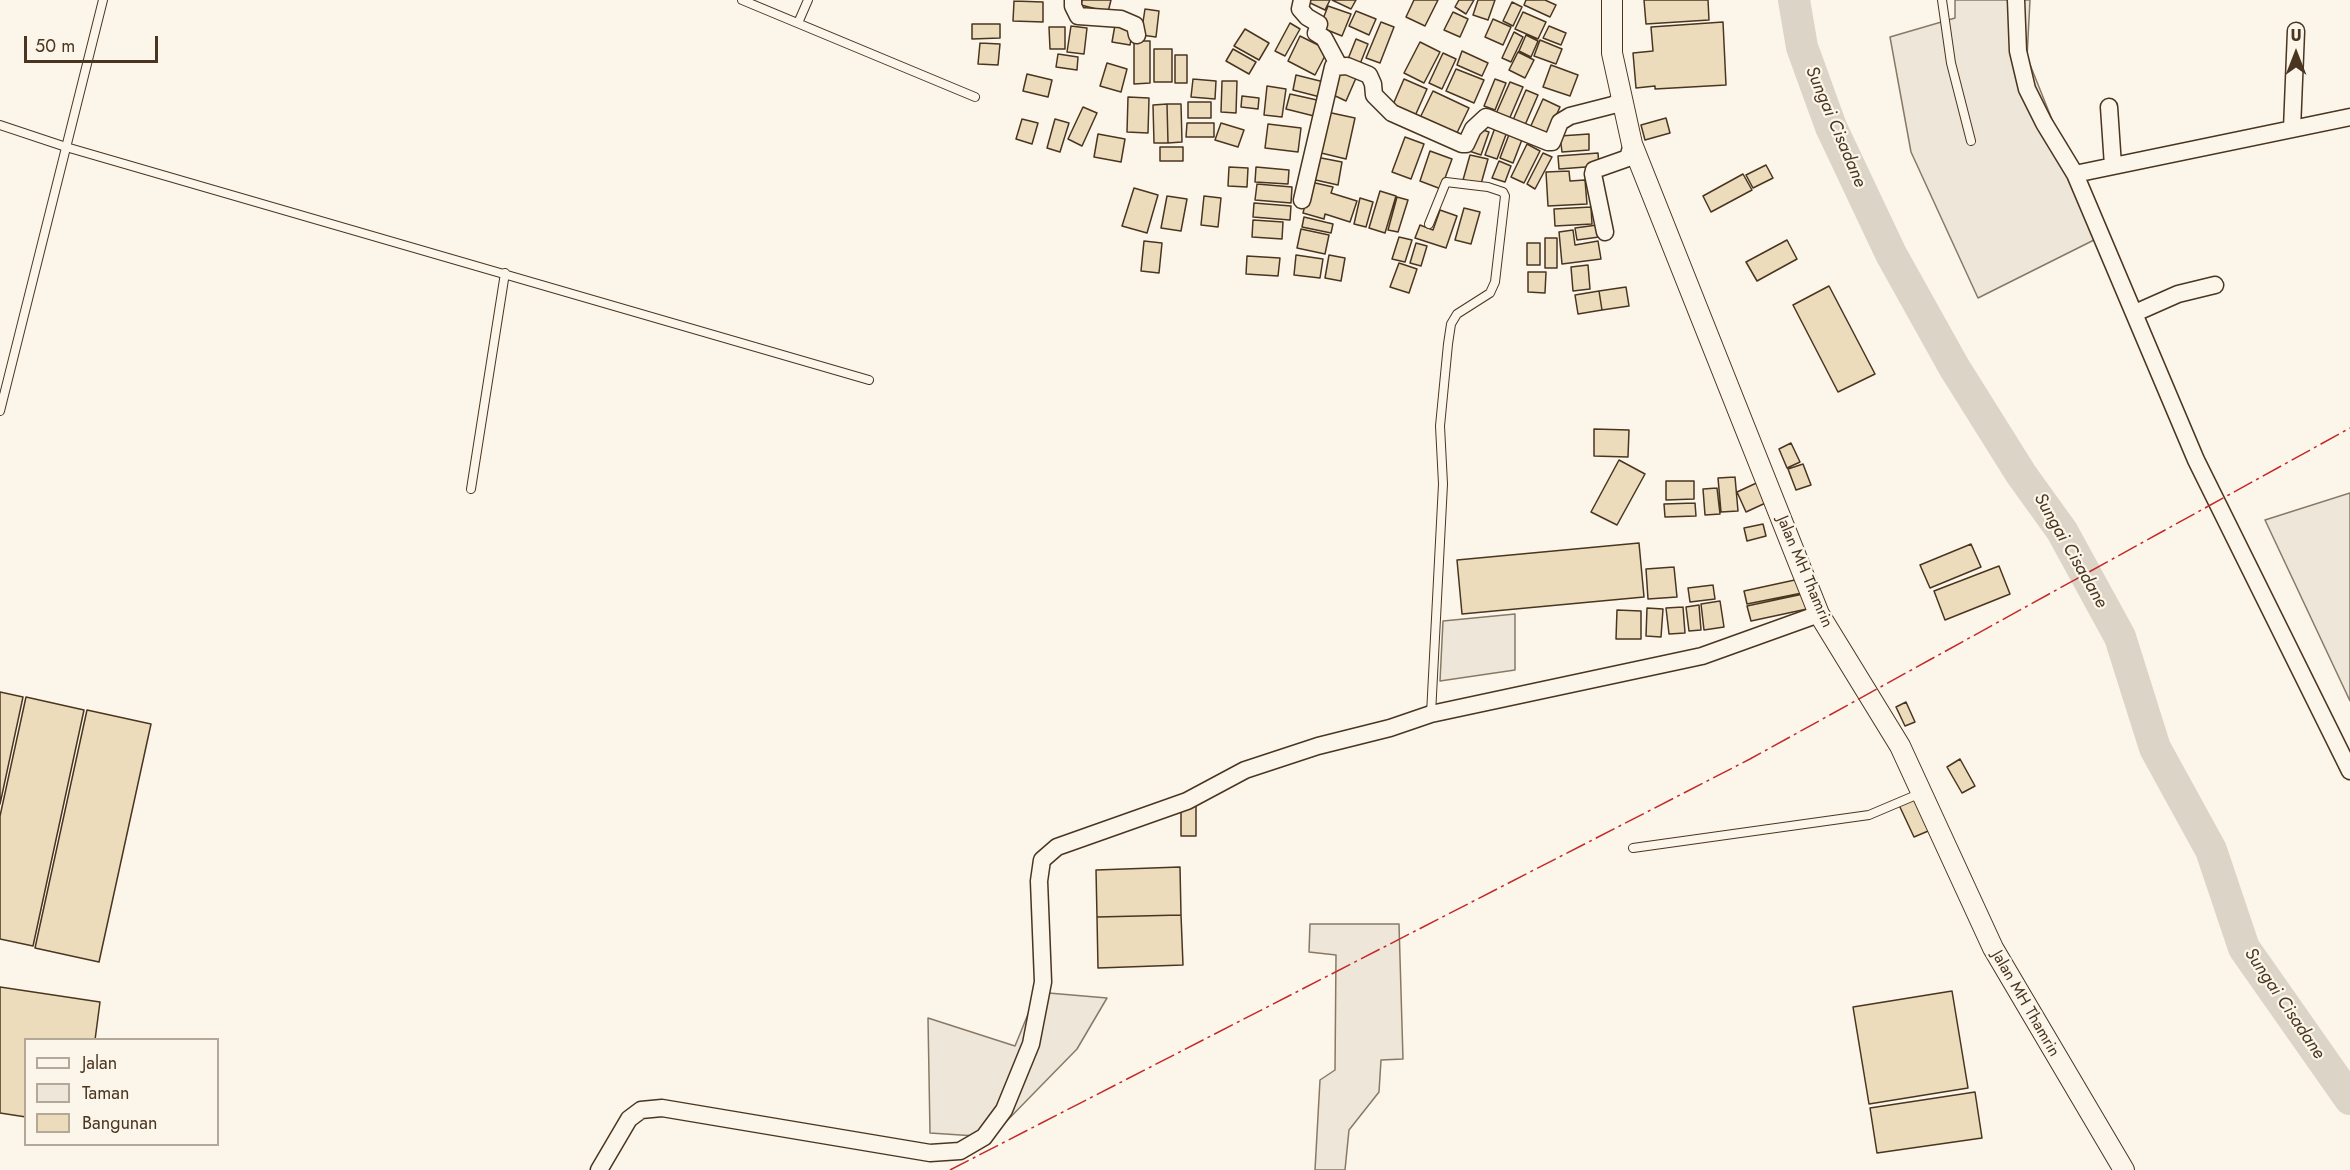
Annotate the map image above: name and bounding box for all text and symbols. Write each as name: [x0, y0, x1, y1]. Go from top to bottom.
scale bar: [27, 24, 160, 62]
north arrow: [2266, 24, 2326, 84]
text: U: [2290, 24, 2302, 47]
text: 50 m: [35, 33, 75, 59]
water label: Sungai Cisadane: [1800, 63, 1870, 191]
water label: Sungai Cisadane: [2028, 490, 2112, 612]
street label: Jalan MH Thamrin: [1772, 513, 1836, 631]
water label: Sungai Cisadane: [2239, 944, 2329, 1064]
street label: Jalan MH Thamrin: [1987, 948, 2063, 1060]
legend: [24, 1038, 219, 1146]
text: Jalan: [82, 1050, 117, 1076]
text: Taman: [82, 1080, 129, 1106]
text: Bangunan: [82, 1110, 157, 1136]

